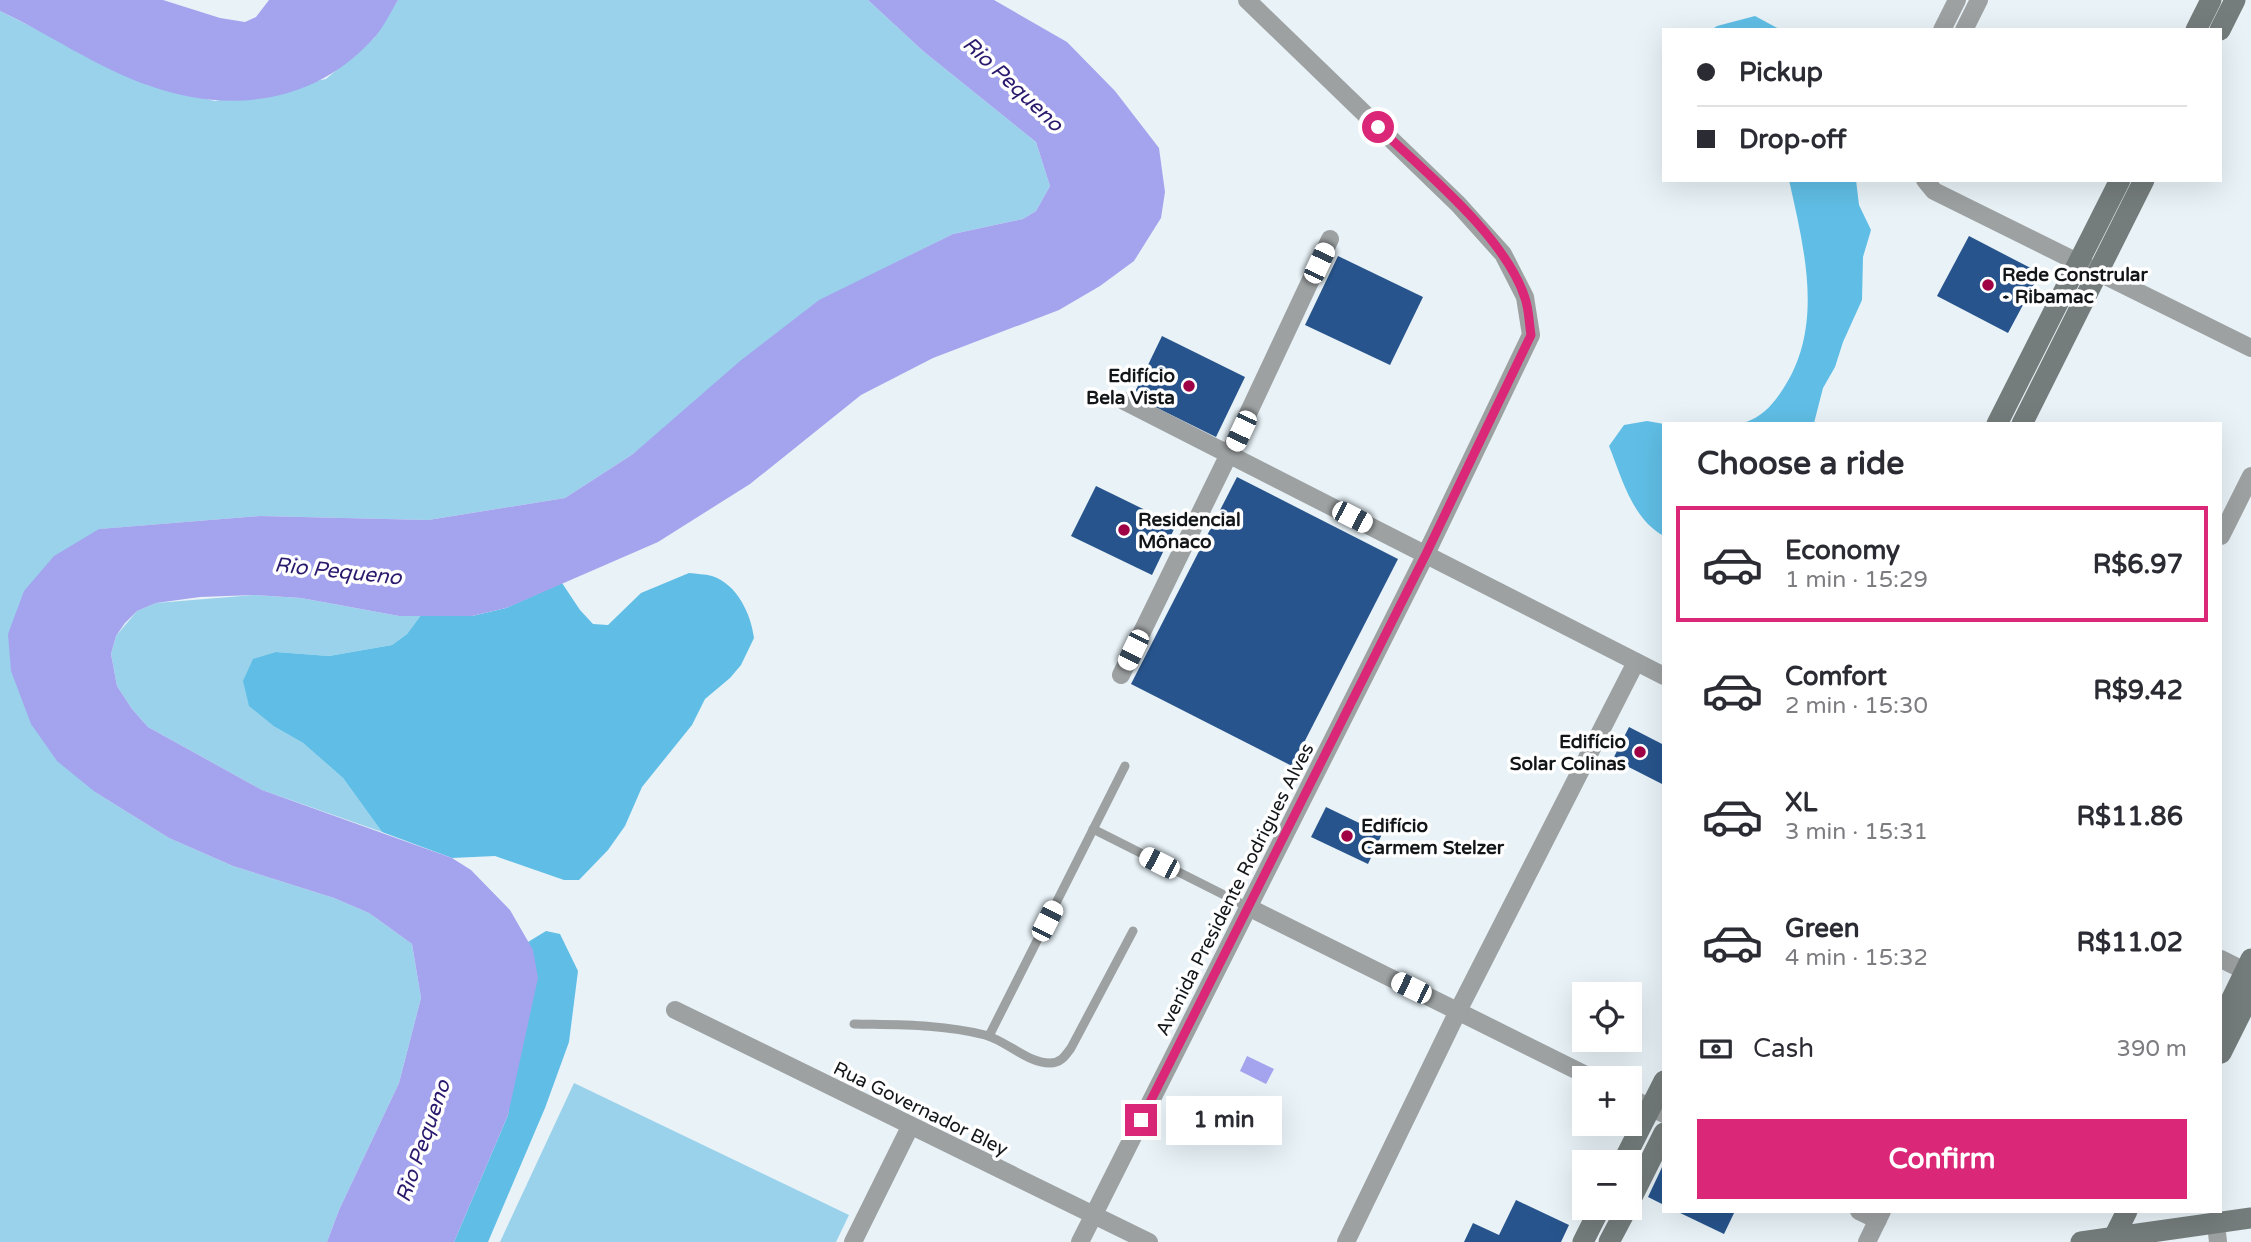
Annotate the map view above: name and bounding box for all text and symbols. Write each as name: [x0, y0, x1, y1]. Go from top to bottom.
water label: Rio Pequeno: [957, 32, 1069, 138]
text: Pickup: [1739, 57, 1823, 88]
route start: [1362, 111, 1394, 143]
text: Drop-off: [1739, 124, 1846, 155]
car: [1301, 240, 1338, 286]
place label: Rede Constrular - Ribamac: [2002, 264, 2149, 308]
marker: Rede Constrular - Ribamac: [1980, 277, 1996, 293]
place label: Edifício Bela Vista: [1086, 365, 1175, 409]
marker: Edifício Bela Vista: [1181, 378, 1197, 394]
car: [1223, 408, 1260, 454]
text: Choose a ride: [1697, 445, 1904, 483]
car: [1329, 498, 1376, 536]
place label: Residencial Mônaco: [1138, 509, 1241, 553]
marker: Residencial Mônaco: [1116, 522, 1132, 538]
icon: car: [1701, 533, 1764, 596]
text: Economy: [1785, 535, 1900, 566]
text: R$6.97: [2093, 549, 2183, 580]
water label: Rio Pequeno: [273, 552, 404, 591]
text: 1 min · 15:29: [1785, 566, 1928, 594]
car: [1115, 627, 1152, 673]
icon: car: [1701, 659, 1764, 722]
text: Comfort: [1785, 661, 1887, 692]
text: R$9.42: [2093, 675, 2183, 706]
text: 2 min · 15:30: [1785, 692, 1928, 720]
place label: Edifício Solar Colinas: [1510, 731, 1626, 775]
street label: Avenida Presidente Rodrigues Alves: [1151, 740, 1319, 1039]
marker: Edifício Solar Colinas: [1632, 744, 1648, 760]
icon: car: [1701, 785, 1764, 848]
text: XL: [1785, 787, 1817, 818]
text: R$11.86: [2077, 801, 2183, 832]
place label: Edifício Carmem Stelzer: [1361, 815, 1505, 859]
text: 3 min · 15:31: [1785, 818, 1928, 846]
marker: Edifício Carmem Stelzer: [1339, 828, 1355, 844]
car: [1136, 844, 1183, 882]
car: [1029, 898, 1066, 944]
icon: car: [1701, 911, 1764, 974]
text: Green: [1785, 913, 1860, 944]
text: R$11.02: [2076, 927, 2183, 958]
text: 4 min · 15:32: [1785, 944, 1928, 972]
car: [1388, 969, 1435, 1007]
map controls: [1572, 982, 1642, 1220]
button: locate: [1572, 982, 1642, 1052]
icon: cash: [1697, 1030, 1735, 1068]
text: Cash: [1753, 1033, 1814, 1064]
text: 390 m: [2117, 1035, 2187, 1063]
street label: Rua Governador Bley: [830, 1057, 1011, 1161]
button: +: [1572, 1066, 1642, 1136]
water label: Rio Pequeno: [391, 1076, 456, 1206]
callout: 1 min: [1166, 1096, 1281, 1144]
route end: [1125, 1104, 1157, 1136]
text: 1 min: [1193, 1106, 1255, 1134]
button: Confirm: [1697, 1119, 2187, 1199]
button: −: [1572, 1150, 1642, 1220]

